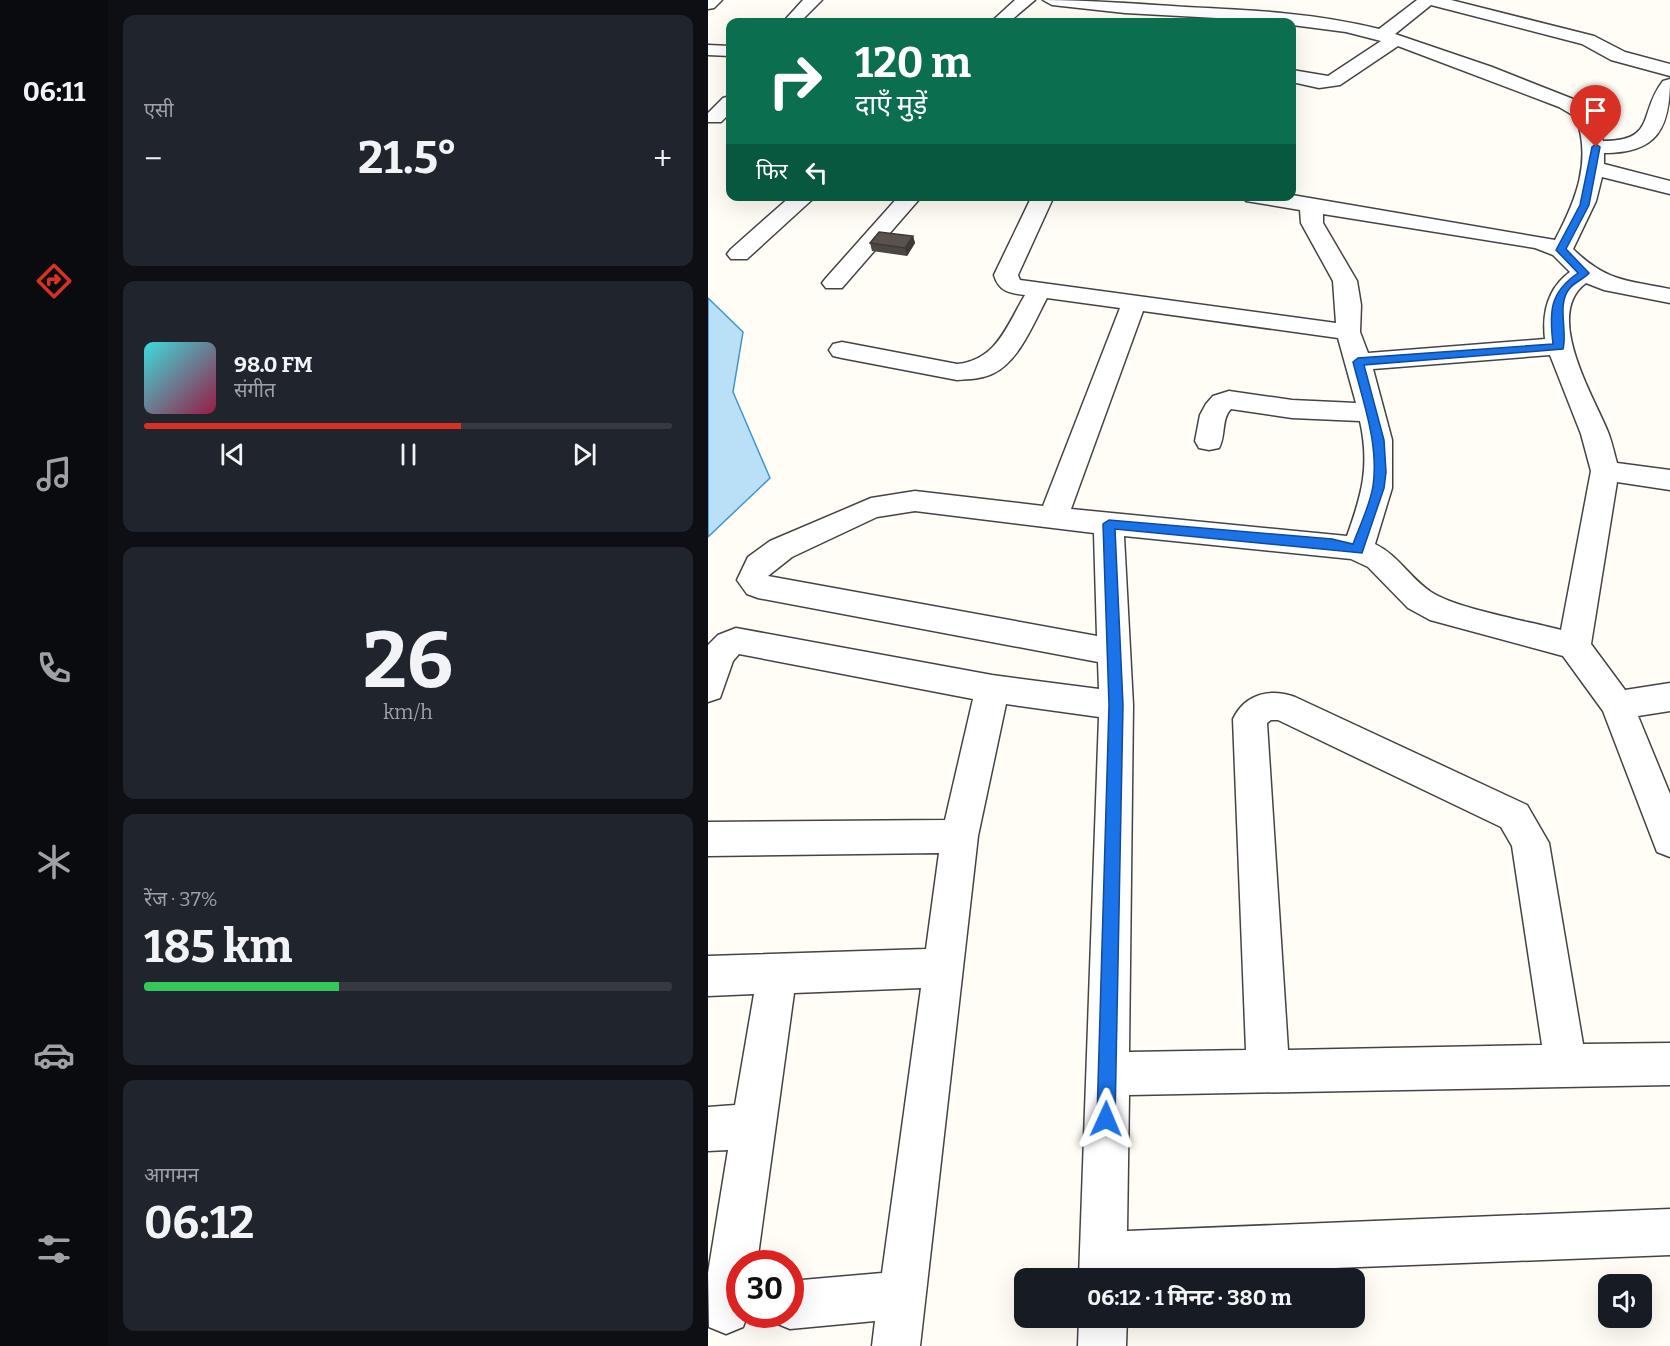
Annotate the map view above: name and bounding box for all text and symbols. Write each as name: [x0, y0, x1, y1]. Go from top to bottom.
text: 120 m: [855, 38, 971, 88]
icon: right: [756, 42, 834, 120]
text: 06:11: [23, 76, 85, 108]
pin: [1570, 85, 1621, 147]
text: दाएँ मुड़ें: [855, 89, 927, 121]
icon: arrive: [1579, 94, 1612, 127]
text: एसी: [144, 98, 174, 122]
text: 21.5°: [358, 131, 457, 185]
text: −: [144, 139, 162, 179]
text: +: [653, 139, 672, 179]
icon: left: [800, 156, 833, 189]
text: फिर: [756, 158, 788, 185]
icon: directions: [33, 260, 75, 302]
text: 98.0 FM: [234, 351, 313, 378]
text: संगीत: [234, 378, 275, 402]
icon: previous: [216, 438, 249, 471]
icon: pause: [392, 438, 425, 471]
icon: next: [568, 438, 601, 471]
icon: music: [33, 453, 75, 495]
text: 26: [363, 614, 453, 708]
icon: phone: [33, 647, 75, 689]
text: km/h: [383, 700, 433, 724]
icon: climate: [33, 841, 75, 883]
text: रेंज · 37%: [144, 887, 218, 911]
text: 185 km: [144, 920, 292, 974]
icon: car: [33, 1034, 75, 1076]
position arrow: [1074, 1087, 1138, 1151]
text: आगमन: [144, 1163, 199, 1187]
text: 06:12: [144, 1196, 254, 1250]
icon: filters: [33, 1228, 75, 1270]
speed limit sign: 30: [726, 1250, 804, 1328]
map controls: [1598, 1274, 1652, 1328]
button: sound: [1598, 1274, 1652, 1328]
text: 06:12 · 1 मिनट · 380 m: [1087, 1284, 1292, 1311]

